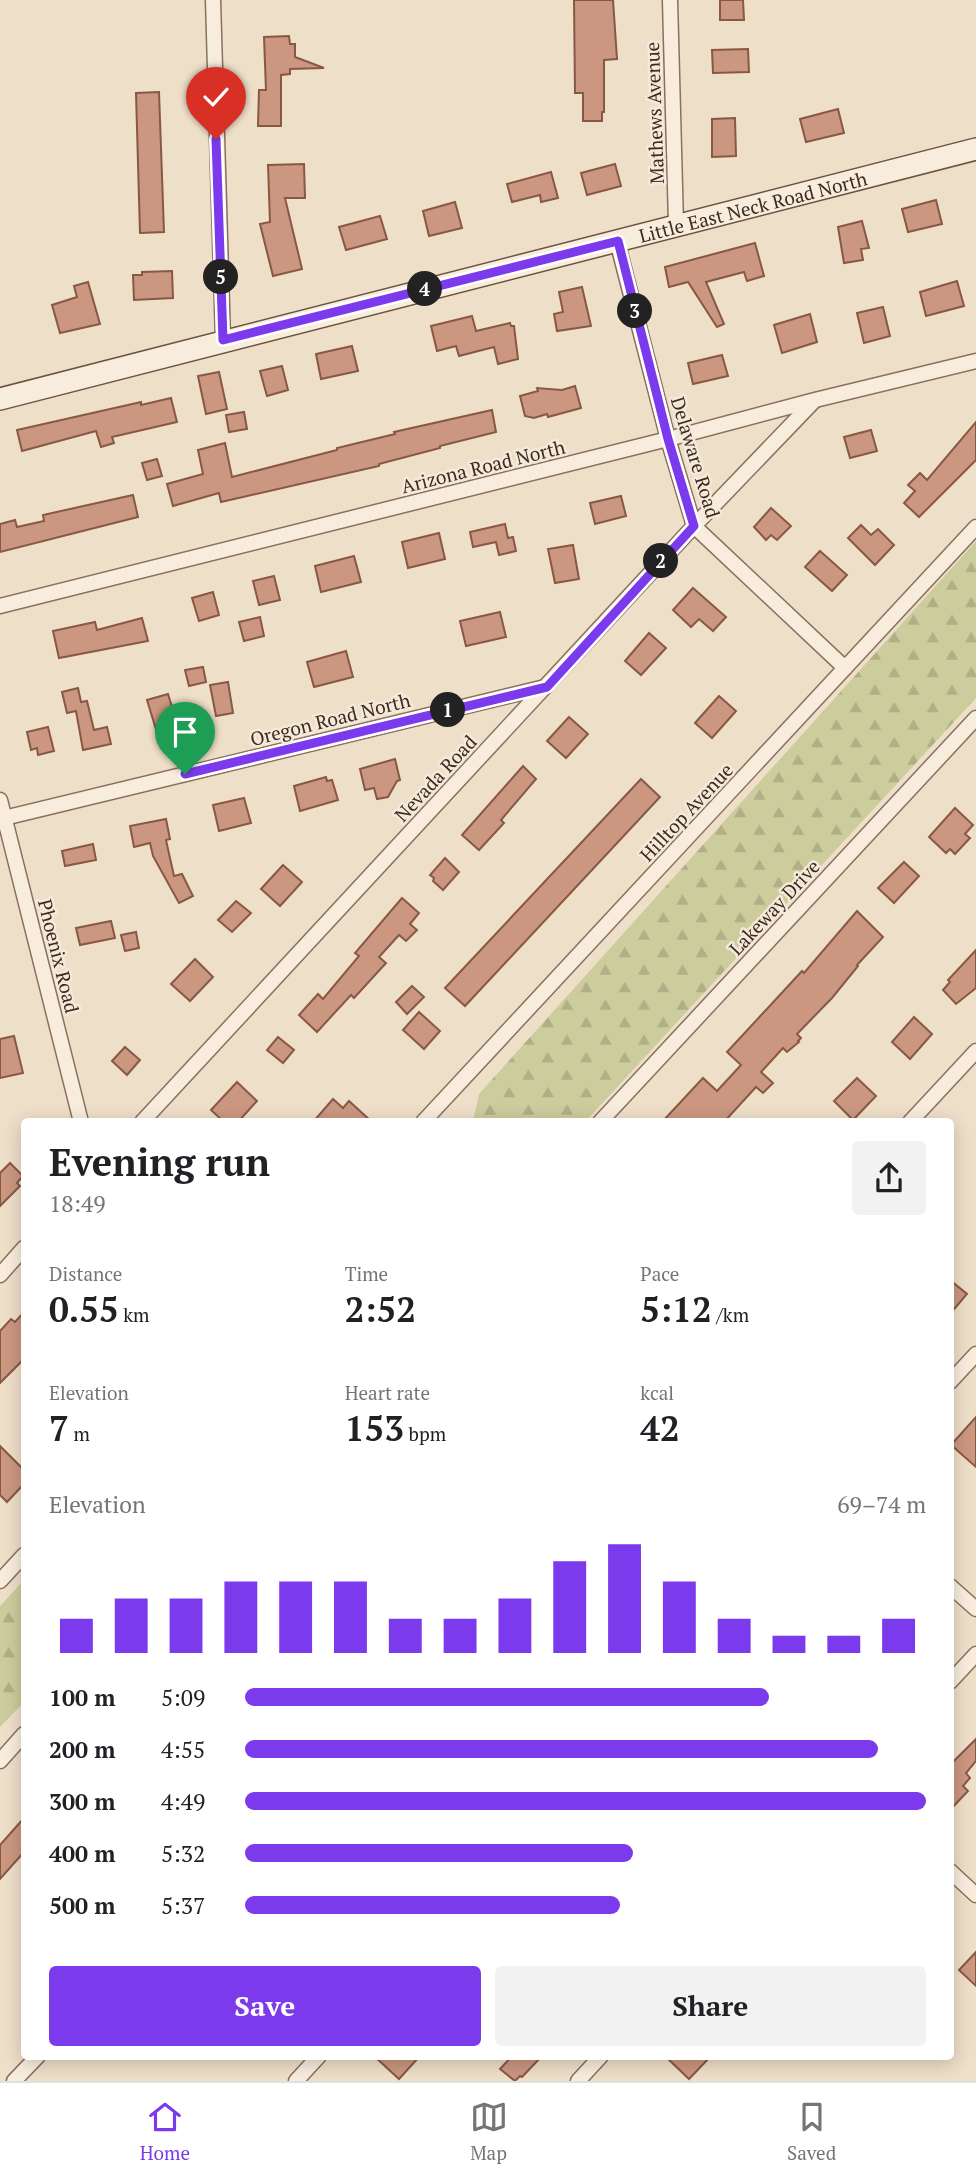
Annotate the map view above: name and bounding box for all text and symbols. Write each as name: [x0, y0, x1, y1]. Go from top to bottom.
street label: Mathews Avenue: [639, 41, 669, 185]
pin: [186, 67, 246, 139]
icon: check: [197, 78, 235, 116]
street label: Little East Neck Road North: [636, 165, 869, 247]
pin: 5: [204, 260, 238, 294]
text: 5: [215, 264, 226, 289]
pin: 4: [408, 272, 442, 306]
text: 4: [419, 276, 430, 301]
pin: 3: [618, 294, 652, 328]
text: 3: [629, 298, 640, 323]
street label: Delaware Road: [666, 393, 726, 521]
street label: Arizona Road North: [398, 434, 568, 498]
pin: 2: [644, 544, 678, 578]
text: 2: [655, 548, 666, 573]
street label: Oregon Road North: [247, 687, 413, 751]
pin: 1: [430, 692, 466, 728]
text: 1: [442, 697, 453, 722]
pin: [155, 702, 215, 774]
icon: arrive: [166, 713, 204, 751]
street label: Nevada Road: [389, 729, 482, 827]
street label: Hilltop Avenue: [634, 757, 738, 867]
street label: Lakeway Drive: [723, 854, 825, 960]
street label: Phoenix Road: [33, 896, 85, 1016]
text: Evening run: [49, 1137, 270, 1187]
button: share: [852, 1141, 926, 1215]
text: 18:49: [49, 1188, 106, 1219]
text: Distance: [49, 1261, 122, 1286]
text: Time: [345, 1261, 388, 1286]
text: Pace: [640, 1261, 679, 1286]
text: 0.55: [49, 1286, 119, 1332]
text: 2:52: [345, 1286, 416, 1332]
text: 5:12: [640, 1286, 712, 1332]
text: km: [119, 1302, 150, 1327]
text: /km: [712, 1302, 749, 1327]
text: Elevation: [49, 1380, 129, 1405]
text: Heart rate: [345, 1380, 430, 1405]
text: kcal: [640, 1380, 674, 1405]
text: 7: [49, 1405, 69, 1451]
text: 153: [345, 1405, 404, 1451]
text: 42: [640, 1405, 680, 1451]
text: m: [69, 1421, 90, 1446]
text: bpm: [404, 1421, 446, 1446]
text: Elevation: [49, 1489, 146, 1520]
text: 69–74 m: [837, 1489, 926, 1520]
text: 100 m: [49, 1682, 115, 1713]
text: 5:09: [161, 1682, 205, 1713]
text: 200 m: [49, 1734, 115, 1765]
text: 4:55: [161, 1734, 205, 1765]
text: 300 m: [49, 1786, 115, 1817]
text: 4:49: [161, 1786, 205, 1817]
text: 400 m: [49, 1838, 115, 1869]
text: 5:32: [161, 1838, 205, 1869]
text: 500 m: [49, 1890, 115, 1921]
text: 5:37: [161, 1890, 205, 1921]
button: Save: [49, 1966, 481, 2046]
button: Share: [495, 1966, 926, 2046]
tab: Home: [140, 2098, 190, 2165]
tab: Map: [470, 2098, 508, 2165]
tab: Saved: [787, 2098, 836, 2165]

